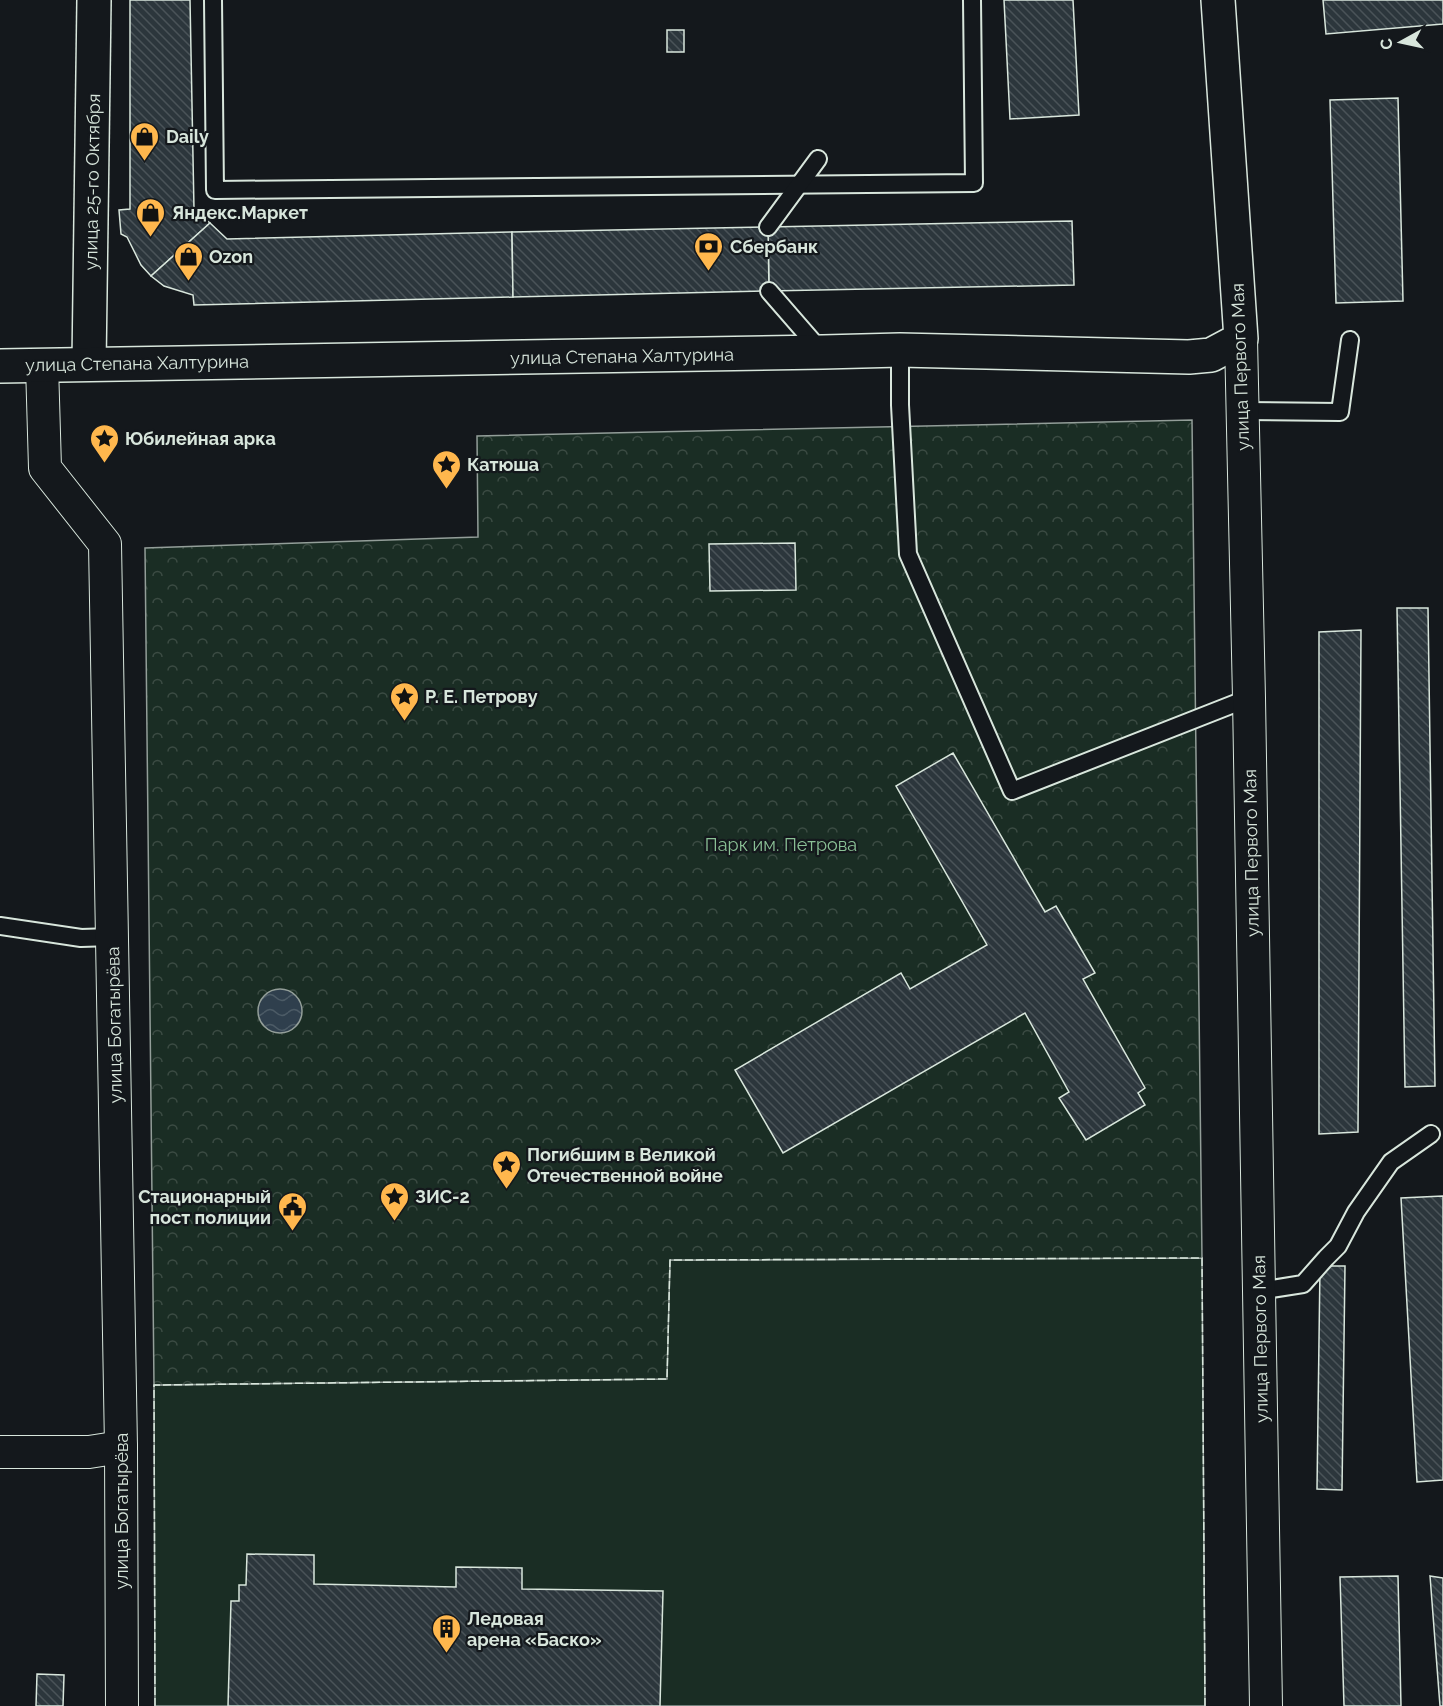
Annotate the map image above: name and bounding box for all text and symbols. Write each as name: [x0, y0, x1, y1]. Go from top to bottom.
north arrow: [1371, 12, 1431, 72]
text: С: [1376, 37, 1397, 51]
street label: улица 25-го Октября: [80, 93, 104, 271]
shop icon: Daily: [129, 120, 161, 162]
place label: Daily: [166, 126, 209, 147]
shop icon: Яндекс.Маркет: [135, 196, 167, 238]
place label: Яндекс.Маркет: [172, 202, 308, 223]
bank icon: Сбербанк: [693, 230, 725, 272]
place label: Сбербанк: [730, 236, 818, 257]
shop icon: Ozon: [172, 240, 204, 282]
place label: Ozon: [209, 246, 253, 267]
street label: улица Первого Мая: [1227, 283, 1253, 451]
street label: улица Степана Халтурина: [510, 344, 734, 368]
street label: улица Степана Халтурина: [25, 351, 249, 375]
place icon: Юбилейная арка: [88, 422, 120, 464]
place label: Юбилейная арка: [125, 428, 276, 449]
place icon: Катюша: [430, 448, 462, 490]
place label: Катюша: [467, 454, 539, 475]
place icon: Р. Е. Петрову: [388, 680, 420, 722]
place label: Р. Е. Петрову: [425, 686, 538, 707]
street label: улица Первого Мая: [1239, 769, 1263, 937]
park label: Парк им. Петрова: [705, 834, 857, 855]
street label: улица Богатырёва: [102, 946, 126, 1104]
place label: Погибшим в Великой Отечественной войне: [527, 1144, 723, 1186]
place icon: Погибшим в Великой Отечественной войне: [490, 1148, 522, 1190]
place icon: ЗИС-2: [378, 1180, 410, 1222]
place label: Стационарный пост полиции: [138, 1186, 271, 1228]
place label: ЗИС-2: [415, 1186, 470, 1207]
public building icon: Стационарный пост полиции: [276, 1190, 308, 1232]
street label: улица Первого Мая: [1248, 1255, 1272, 1423]
street label: улица Богатырёва: [111, 1433, 132, 1589]
place label: Ледовая арена «Баско»: [467, 1608, 602, 1650]
building icon: Ледовая арена «Баско»: [430, 1612, 462, 1654]

